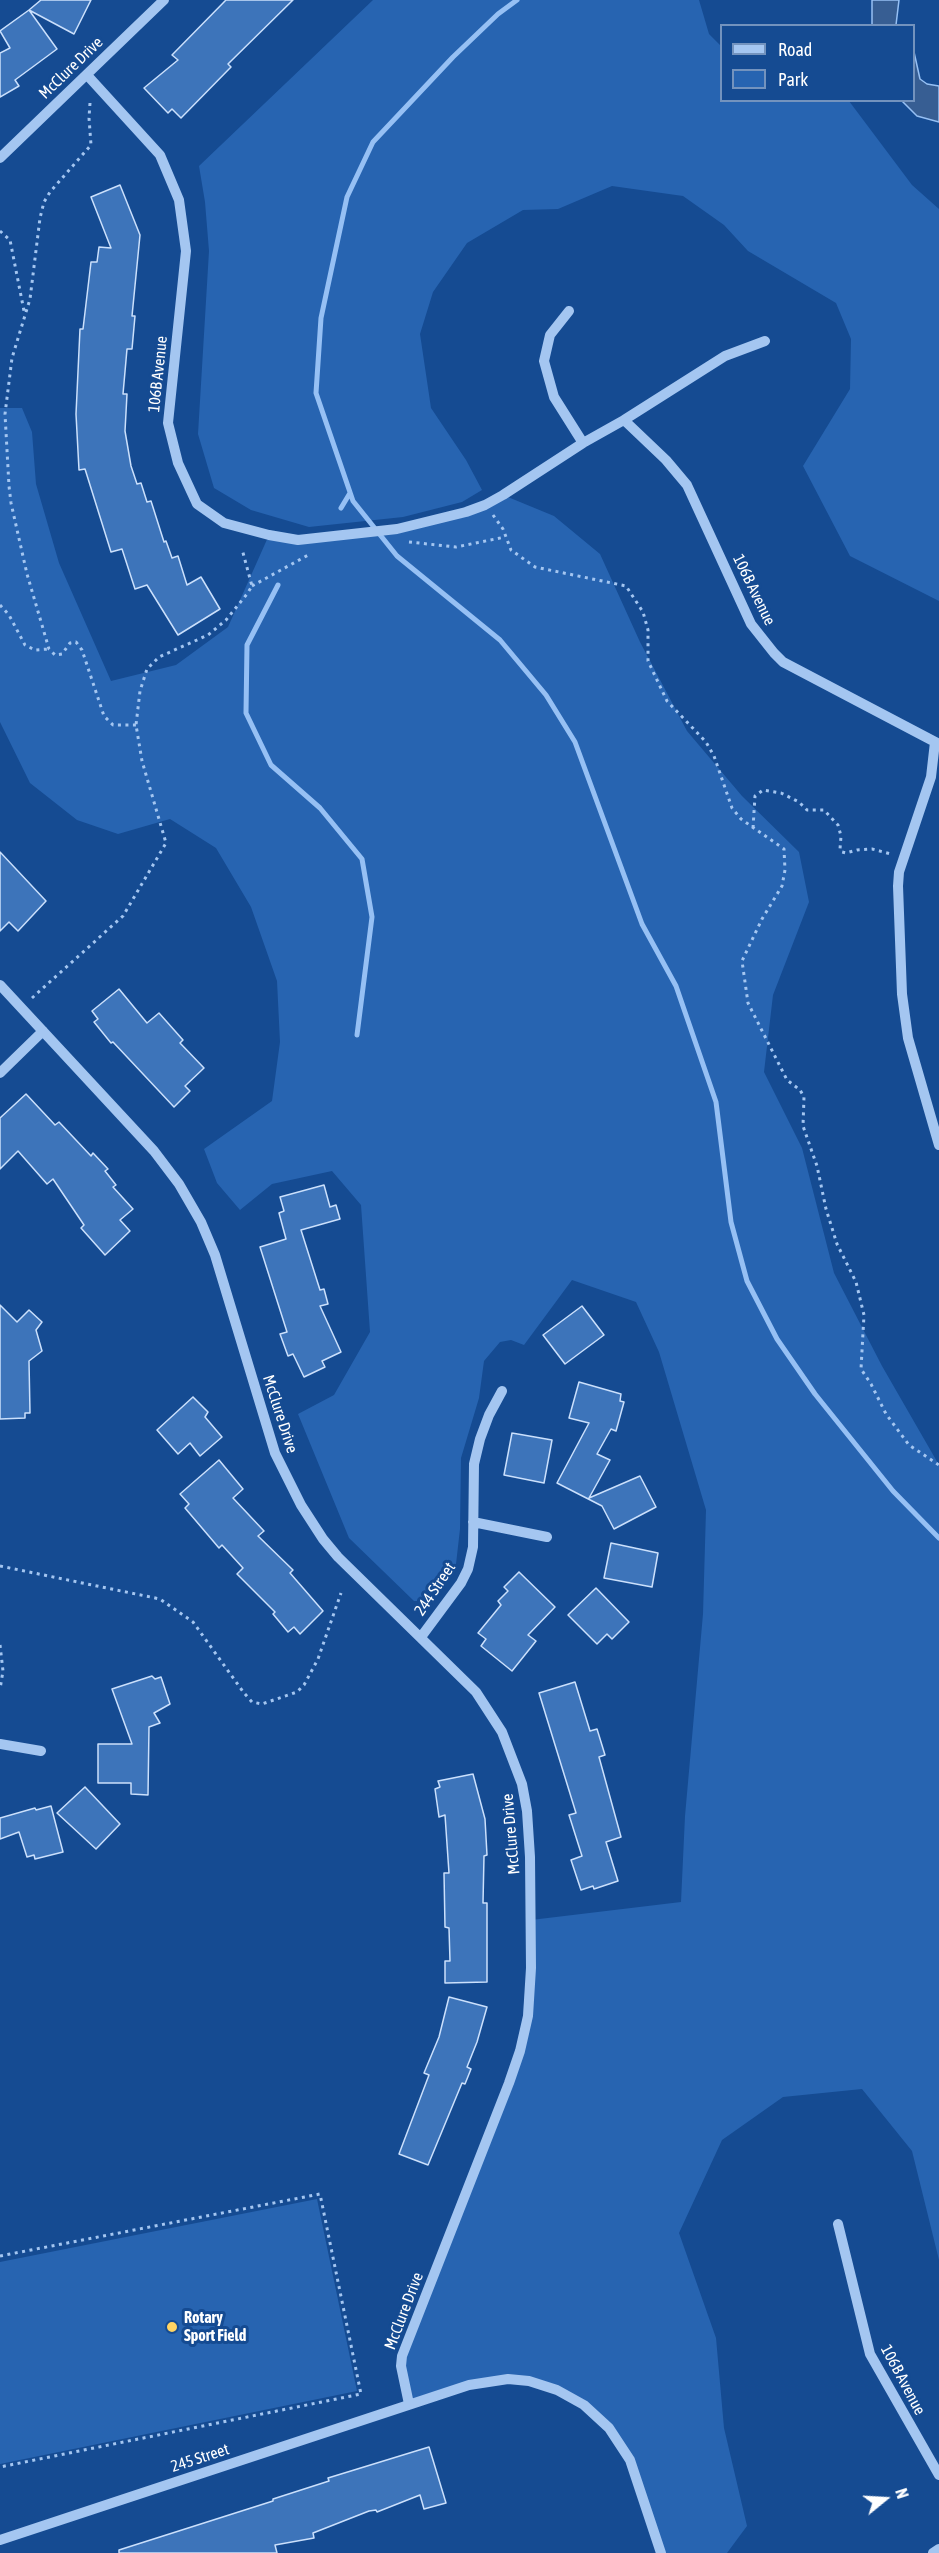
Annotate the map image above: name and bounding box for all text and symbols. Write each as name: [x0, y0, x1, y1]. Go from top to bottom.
legend: [720, 24, 915, 102]
street label: McClure Drive: [35, 33, 107, 103]
text: Road: [778, 39, 812, 60]
text: Park: [778, 69, 808, 90]
street label: 106B Avenue: [144, 335, 172, 413]
street label: 106B Avenue: [729, 551, 779, 629]
street label: McClure Drive: [258, 1372, 302, 1456]
street label: 244 Street: [410, 1559, 460, 1619]
street label: McClure Drive: [498, 1793, 524, 1875]
street label: McClure Drive: [381, 2270, 427, 2352]
place label: Rotary Sport Field: [184, 2308, 246, 2346]
marker: Rotary Sport Field: [165, 2320, 179, 2334]
street label: 106B Avenue: [877, 2342, 929, 2418]
street label: 245 Street: [169, 2440, 231, 2476]
north arrow: [855, 2469, 915, 2529]
text: N: [892, 2486, 912, 2501]

